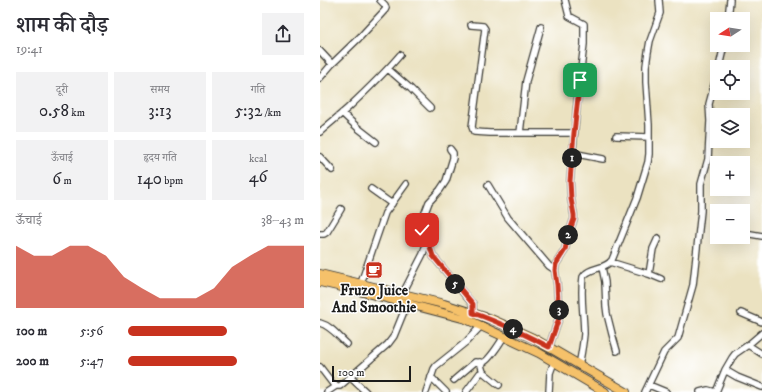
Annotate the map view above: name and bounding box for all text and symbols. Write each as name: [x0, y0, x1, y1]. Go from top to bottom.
text: शाम की दौड़: [16, 12, 108, 39]
north arrow: [710, 12, 750, 52]
map controls: [710, 12, 750, 244]
button: share: [262, 13, 304, 55]
text: 19:41: [16, 41, 43, 57]
button: locate: [710, 60, 750, 100]
pin: [563, 63, 597, 97]
icon: arrive: [569, 69, 591, 91]
text: दूरी: [56, 83, 68, 97]
text: समय: [150, 83, 170, 97]
text: गति: [251, 83, 265, 97]
text: 0.58: [39, 100, 69, 122]
text: 3:13: [148, 100, 172, 122]
text: 5:32: [235, 100, 262, 122]
text: km: [69, 106, 85, 120]
text: /km: [262, 106, 281, 120]
button: layers: [710, 108, 750, 148]
pin: 1: [562, 148, 582, 168]
text: ऊँचाई: [51, 151, 73, 165]
text: हृदय गति: [143, 151, 177, 165]
text: 1: [570, 151, 574, 165]
text: kcal: [249, 152, 267, 166]
button: +: [710, 156, 750, 196]
text: 46: [249, 166, 267, 188]
text: 6: [52, 168, 61, 190]
text: 140: [137, 168, 162, 190]
text: m: [61, 174, 72, 188]
text: bpm: [162, 174, 183, 188]
button: −: [710, 204, 750, 244]
text: ऊँचाई: [16, 212, 42, 228]
text: 38–43 m: [261, 212, 304, 228]
pin: [405, 213, 439, 247]
icon: check: [411, 219, 433, 241]
pin: 2: [558, 225, 578, 245]
text: 2: [565, 228, 571, 242]
cafe icon: Fruzo Juice And Smoothie: [364, 260, 384, 280]
pin: 5: [445, 274, 465, 294]
text: 5: [452, 277, 458, 291]
place label: Fruzo Juice And Smoothie: [331, 281, 417, 317]
pin: 3: [549, 300, 569, 320]
text: 3: [557, 303, 561, 317]
pin: 4: [503, 319, 523, 339]
text: 4: [510, 322, 516, 336]
text: 100 m: [16, 323, 47, 339]
text: 5:56: [80, 323, 103, 339]
text: 200 m: [16, 353, 49, 369]
text: 5:47: [80, 353, 104, 369]
scale bar: [332, 364, 411, 383]
text: 100 m: [338, 366, 364, 380]

